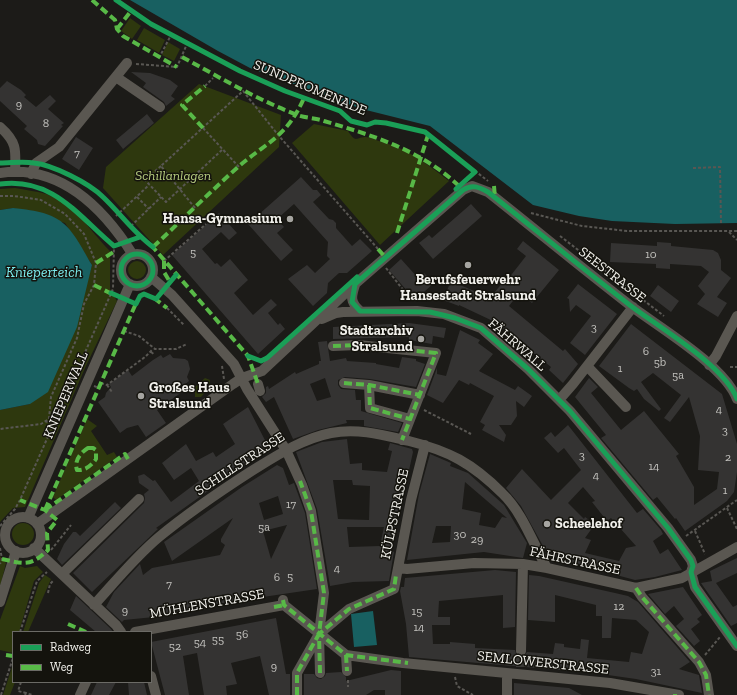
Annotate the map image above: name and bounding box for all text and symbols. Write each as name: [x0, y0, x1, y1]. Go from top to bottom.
street label: SUNDPROMENADE: [251, 56, 369, 120]
house number: 9: [16, 98, 22, 112]
house number: 8: [43, 117, 49, 131]
house number: 7: [74, 147, 80, 161]
park label: Schillanlagen: [135, 168, 211, 184]
place label: Hansa-Gymnasium: [163, 211, 282, 227]
marker: Hansa-Gymnasium: [285, 214, 295, 224]
street label: SEESTRASSE: [575, 243, 649, 307]
house number: 5: [190, 246, 196, 260]
house number: 10: [645, 248, 657, 262]
marker: Berufsfeuerwehr Hansestadt Stralsund: [463, 260, 473, 270]
water label: Knieperteich: [6, 264, 82, 282]
place label: Berufsfeuerwehr Hansestadt Stralsund: [400, 272, 536, 304]
street label: FÄHRWALL: [484, 315, 550, 375]
house number: 3: [591, 321, 597, 335]
place label: Stadtarchiv Stralsund: [340, 323, 413, 356]
marker: Stadtarchiv Stralsund: [416, 334, 426, 344]
house number: 6: [643, 345, 649, 359]
street label: KNIEPERWALL: [40, 349, 92, 441]
house number: 5b: [654, 356, 666, 370]
house number: 1: [618, 362, 622, 376]
house number: 5a: [672, 369, 684, 383]
place label: Großes Haus Stralsund: [149, 380, 230, 412]
marker: Großes Haus Stralsund: [136, 391, 146, 401]
house number: 4: [716, 403, 722, 417]
house number: 3: [722, 424, 728, 438]
street label: SCHILLSTRASSE: [192, 429, 288, 499]
house number: 3: [579, 449, 585, 463]
house number: 2: [725, 451, 731, 465]
house number: 14: [648, 460, 660, 474]
street label: KÜLPSTRASSE: [377, 467, 413, 561]
house number: 4: [593, 469, 599, 483]
house number: 1: [723, 484, 727, 498]
house number: 17: [286, 498, 296, 512]
place label: Scheelehof: [555, 516, 622, 532]
marker: Scheelehof: [542, 519, 552, 529]
house number: 5a: [258, 521, 270, 535]
house number: 30: [454, 528, 466, 542]
house number: 29: [471, 533, 483, 547]
street label: FÄHRSTRASSE: [528, 543, 622, 579]
house number: 4: [334, 562, 340, 576]
house number: 5: [287, 570, 293, 584]
house number: 6: [274, 571, 280, 585]
house number: 7: [166, 578, 172, 592]
street label: MÜHLENSTRASSE: [148, 586, 266, 622]
house number: 12: [614, 600, 624, 614]
house number: 9: [122, 604, 128, 618]
house number: 15: [412, 605, 422, 619]
house number: 14: [413, 621, 425, 635]
house number: 56: [236, 628, 248, 642]
legend: [12, 631, 152, 683]
house number: 55: [212, 633, 224, 647]
house number: 54: [194, 636, 206, 650]
text: Radweg: [50, 640, 91, 654]
house number: 52: [169, 640, 181, 654]
street label: SEMLOWERSTRASSE: [476, 648, 610, 678]
text: Weg: [50, 660, 73, 674]
house number: 9: [271, 660, 277, 674]
house number: 31: [651, 665, 661, 679]

